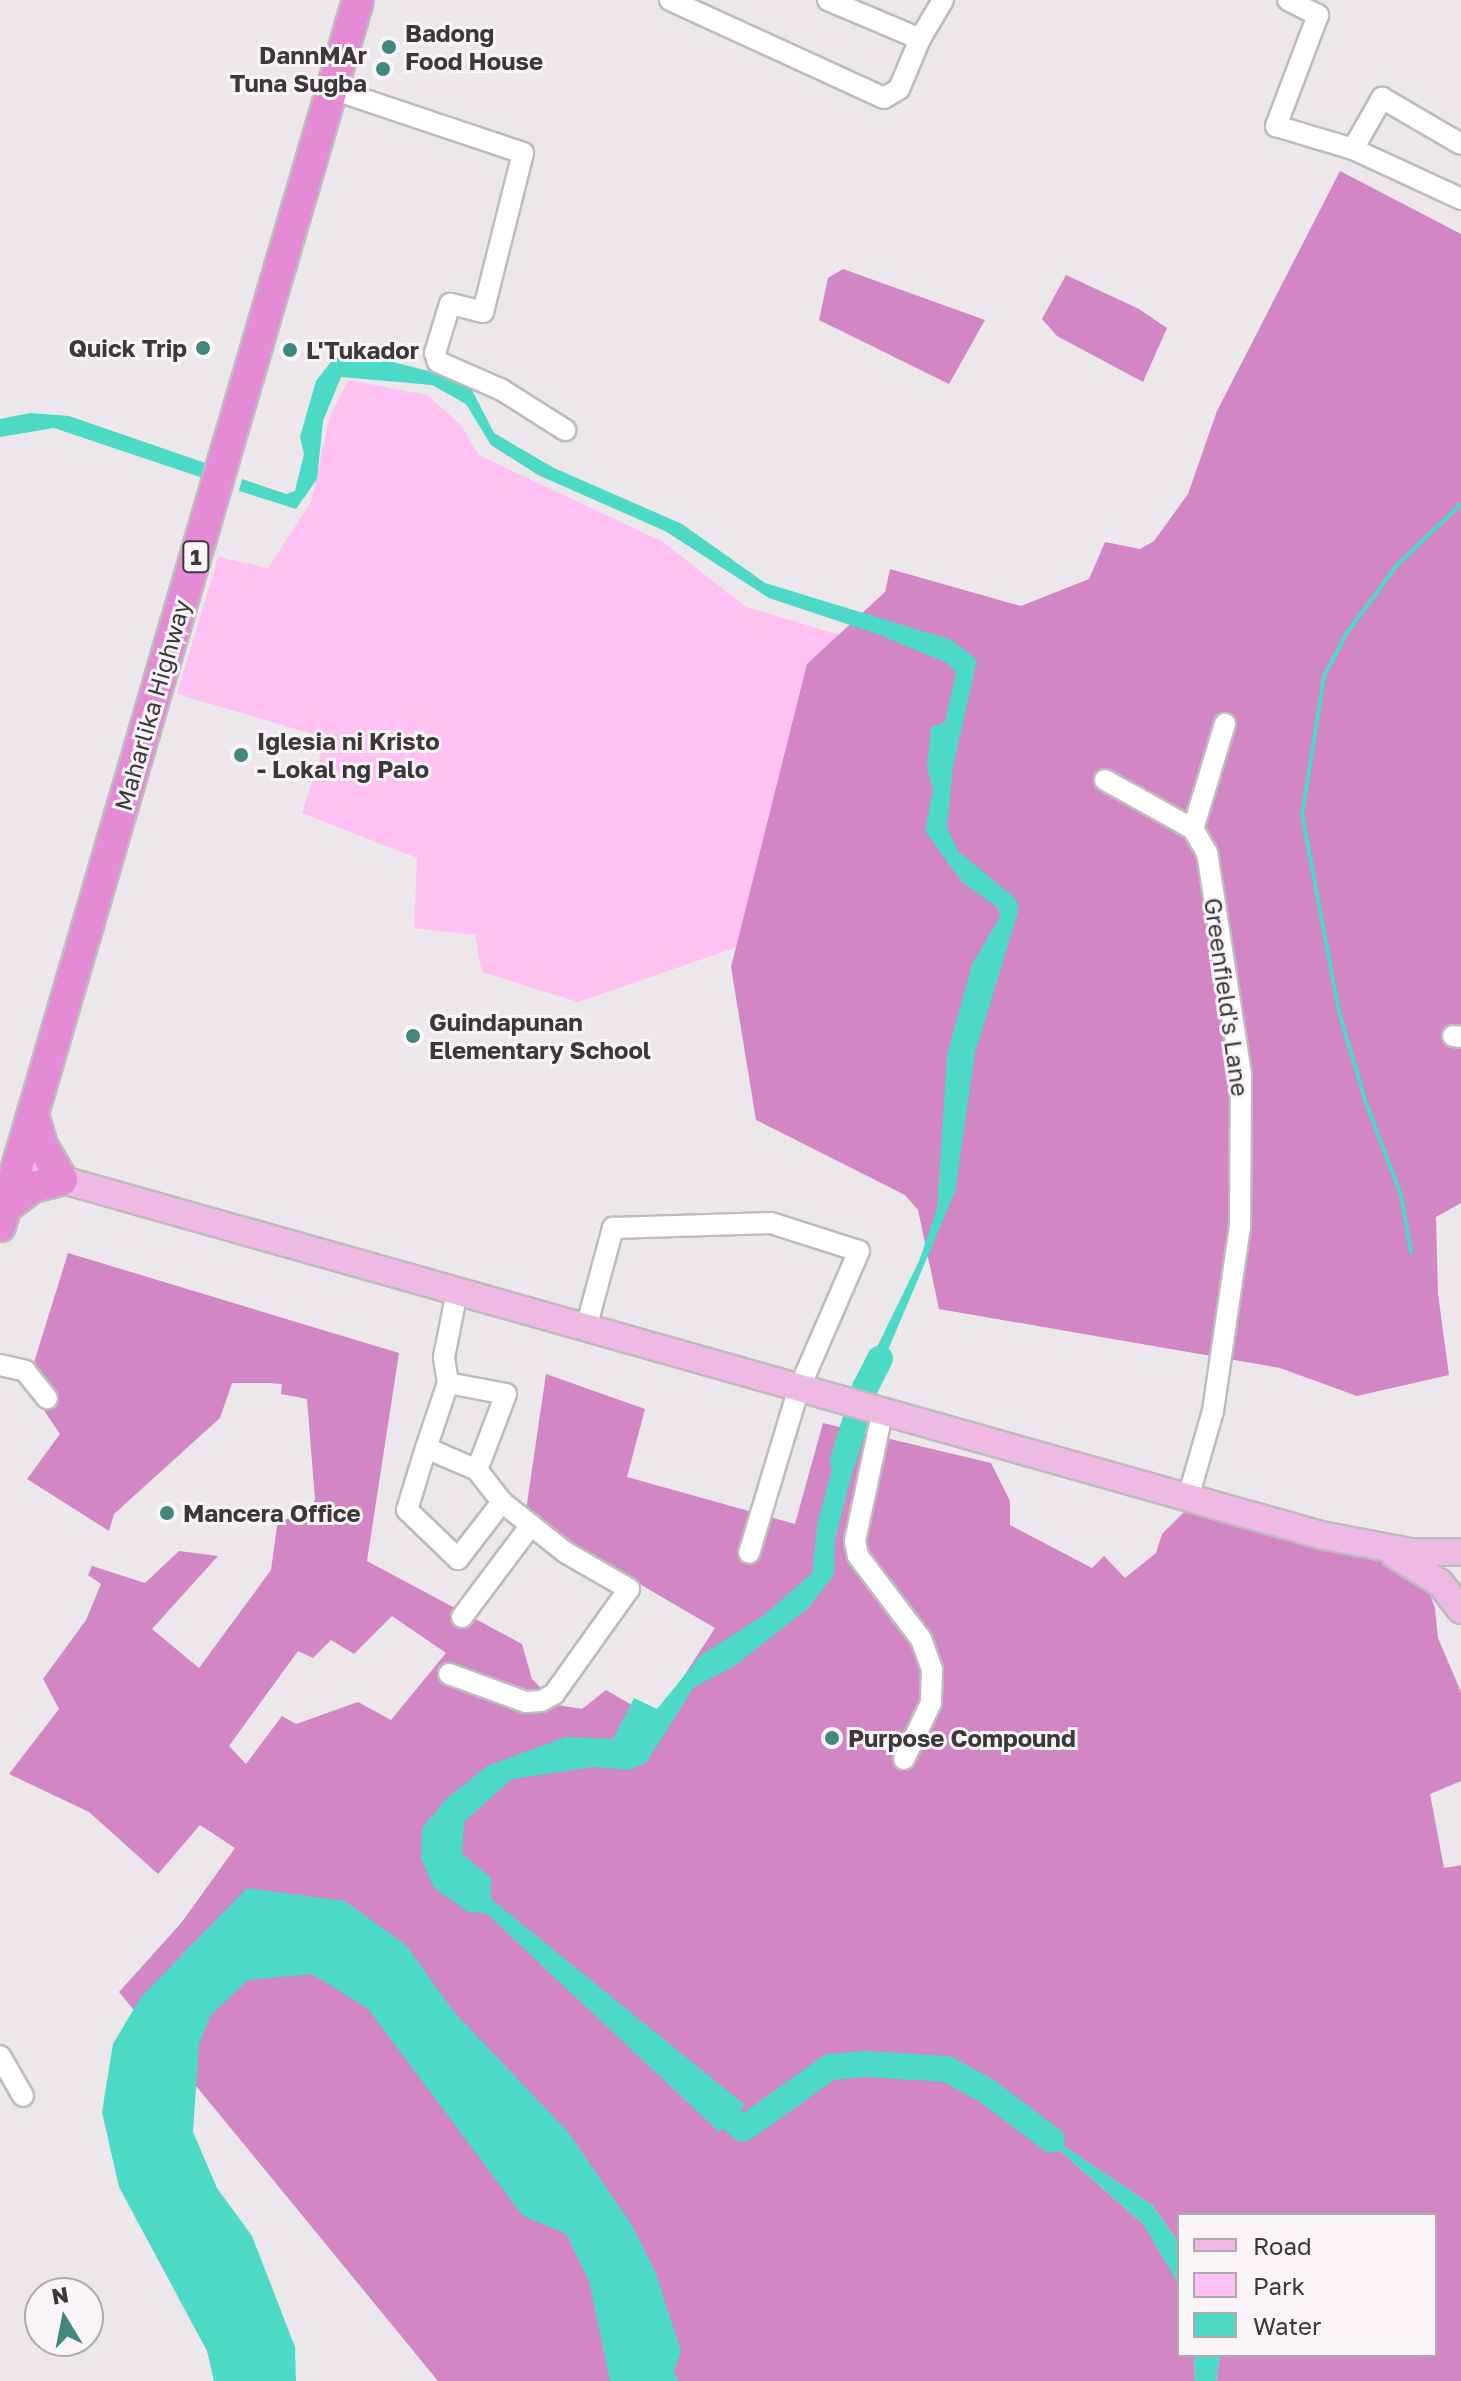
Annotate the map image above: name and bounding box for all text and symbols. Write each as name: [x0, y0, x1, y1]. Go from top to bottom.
place label: Badong Food House: [405, 19, 543, 75]
marker: Badong Food House: [380, 38, 398, 56]
place label: DannMAr Tuna Sugba: [230, 41, 367, 97]
marker: DannMAr Tuna Sugba: [374, 60, 392, 78]
place label: Quick Trip: [69, 334, 187, 362]
place label: L'Tukador: [306, 336, 419, 364]
marker: Quick Trip: [194, 339, 212, 357]
marker: L'Tukador: [281, 341, 299, 359]
road number: 1: [182, 539, 210, 575]
street label: Maharlika Highway: [108, 596, 196, 814]
place label: Iglesia ni Kristo - Lokal ng Palo: [257, 727, 440, 783]
marker: Iglesia ni Kristo - Lokal ng Palo: [232, 746, 250, 764]
street label: Greenfield's Lane: [1199, 896, 1255, 1098]
place label: Guindapunan Elementary School: [429, 1008, 651, 1064]
marker: Guindapunan Elementary School: [404, 1027, 422, 1045]
place label: Mancera Office: [183, 1499, 361, 1527]
marker: Mancera Office: [158, 1504, 176, 1522]
place label: Purpose Compound: [848, 1724, 1076, 1752]
marker: Purpose Compound: [823, 1729, 841, 1747]
legend: [1177, 2213, 1437, 2357]
text: Road: [1253, 2231, 1312, 2260]
text: Park: [1253, 2271, 1305, 2300]
north arrow: [24, 2277, 104, 2357]
text: N: [50, 2280, 71, 2310]
text: Water: [1253, 2311, 1321, 2340]

